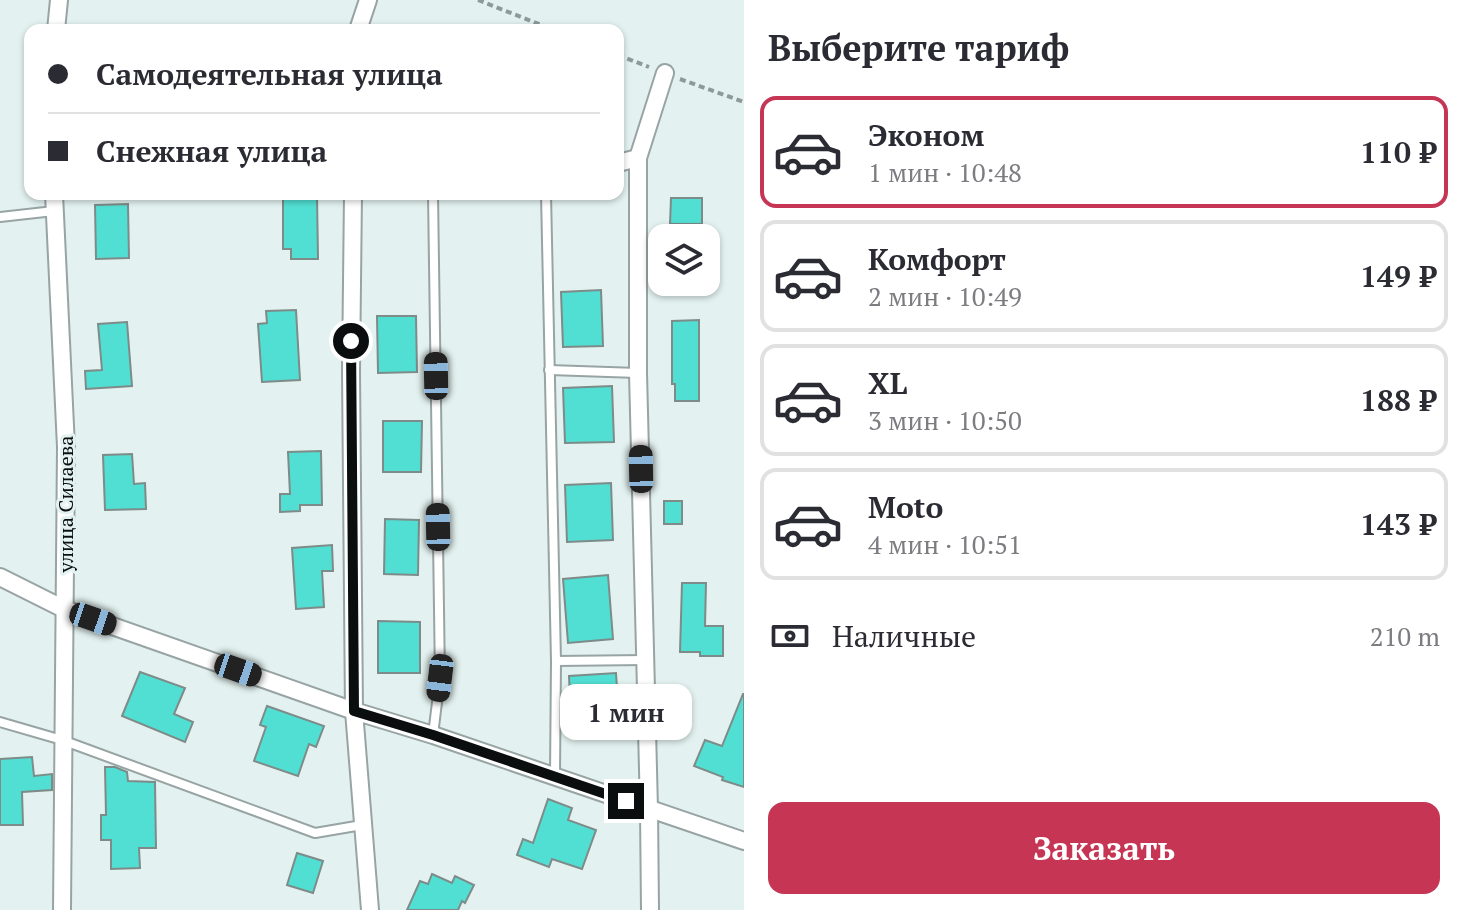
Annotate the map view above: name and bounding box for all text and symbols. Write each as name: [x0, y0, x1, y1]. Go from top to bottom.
text: Выберите тариф: [768, 24, 1069, 71]
text: Самодеятельная улица: [96, 54, 443, 94]
text: Эконом: [868, 115, 984, 155]
icon: car: [772, 116, 844, 188]
text: Снежная улица: [96, 131, 327, 171]
text: 110 ₽: [1360, 132, 1436, 172]
text: 1 мин · 10:48: [868, 155, 1022, 189]
map controls: [648, 224, 720, 296]
button: layers: [648, 224, 720, 296]
text: Комфорт: [868, 239, 1006, 279]
icon: car: [772, 240, 844, 312]
text: 149 ₽: [1360, 256, 1436, 296]
text: 2 мин · 10:49: [868, 279, 1022, 313]
route start: [333, 323, 369, 359]
car: [424, 352, 448, 400]
text: XL: [868, 363, 907, 403]
icon: car: [772, 364, 844, 436]
text: 188 ₽: [1360, 380, 1436, 420]
text: 3 мин · 10:50: [868, 403, 1022, 437]
street label: улица Силаева: [52, 436, 79, 573]
car: [629, 445, 653, 493]
text: Moto: [868, 487, 943, 527]
icon: car: [772, 488, 844, 560]
car: [426, 503, 450, 551]
text: 143 ₽: [1360, 504, 1436, 544]
text: 4 мин · 10:51: [868, 527, 1022, 561]
car: [66, 600, 120, 638]
icon: cash: [768, 614, 812, 658]
text: Наличные: [832, 616, 976, 656]
text: 210 m: [1370, 619, 1440, 653]
car: [211, 651, 265, 689]
car: [425, 653, 455, 703]
callout: 1 мин: [560, 685, 692, 741]
text: 1 мин: [587, 695, 665, 729]
route end: [608, 783, 644, 819]
button: Заказать: [768, 802, 1440, 894]

